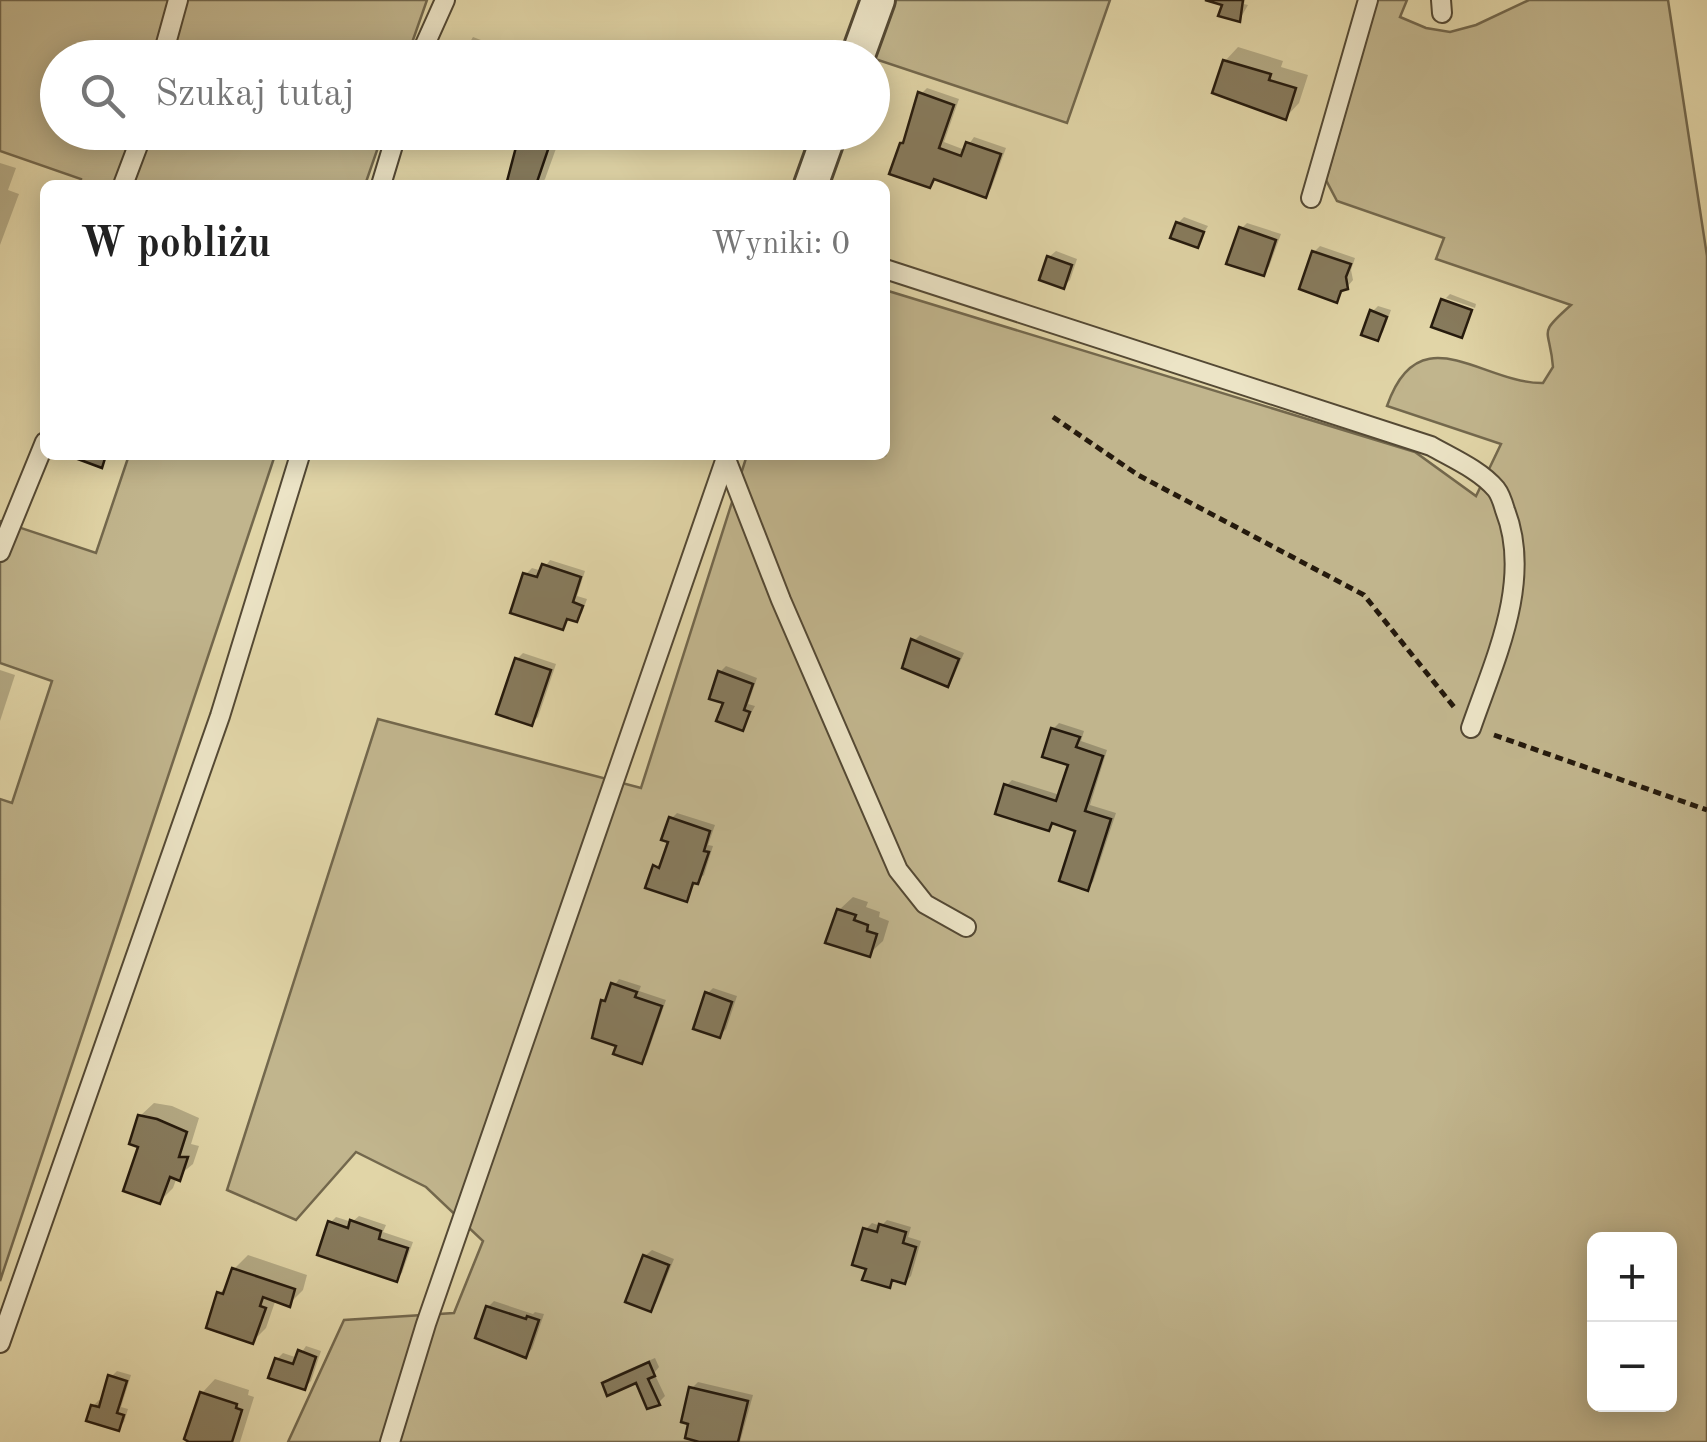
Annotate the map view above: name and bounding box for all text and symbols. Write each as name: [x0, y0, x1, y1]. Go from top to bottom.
search box: [40, 40, 890, 150]
icon: search: [75, 68, 130, 123]
text: Szukaj tutaj: [155, 76, 355, 114]
text: W pobliżu: [80, 224, 271, 266]
text: Wyniki: 0: [711, 229, 850, 261]
map controls: [1587, 1232, 1677, 1412]
button: +: [1587, 1232, 1677, 1322]
button: −: [1587, 1322, 1677, 1412]

